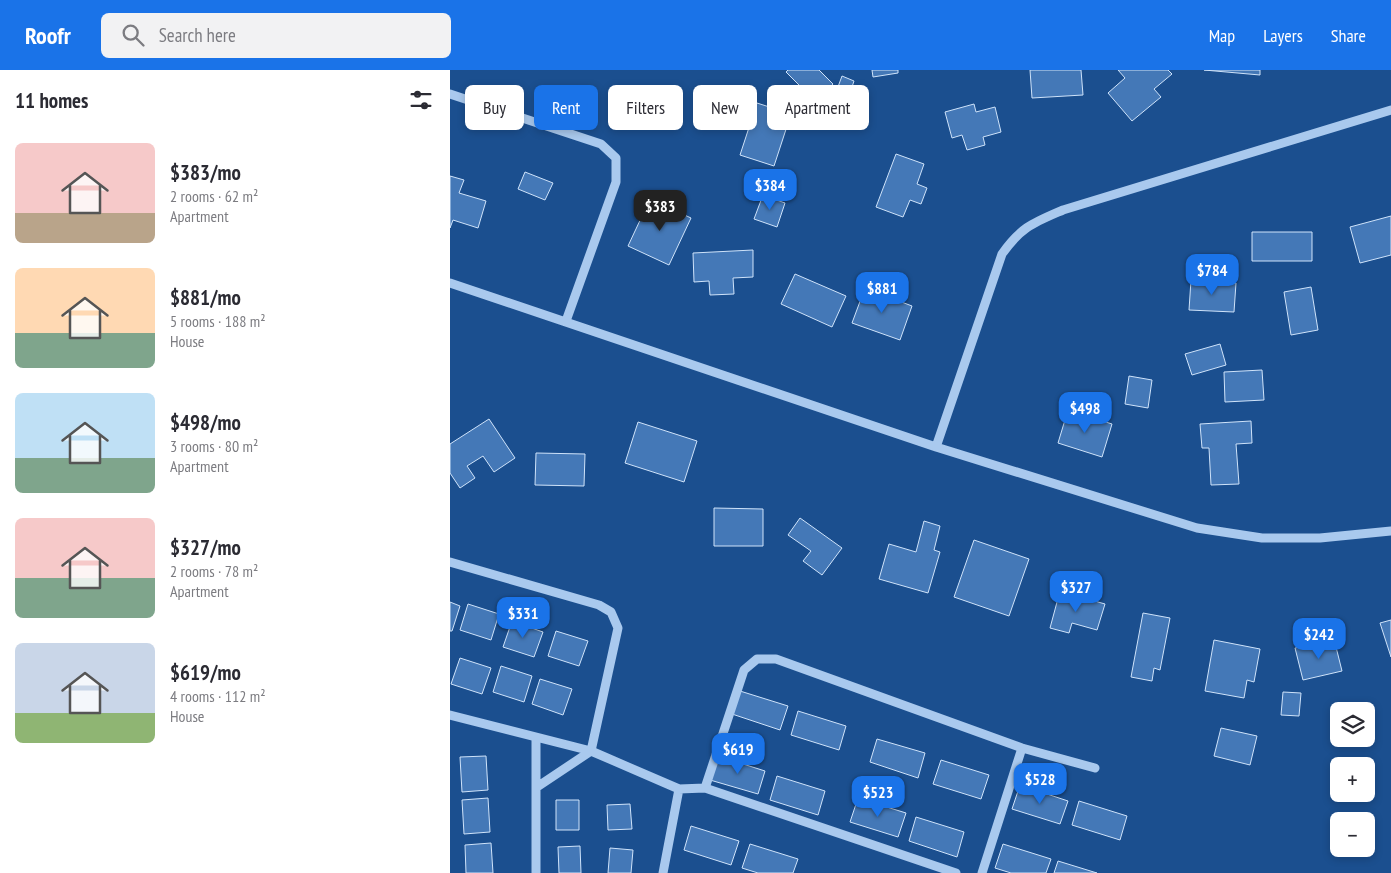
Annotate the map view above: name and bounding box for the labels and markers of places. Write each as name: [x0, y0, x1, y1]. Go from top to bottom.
pin: $384: [740, 168, 800, 211]
pin: $383: [630, 190, 690, 232]
pin: $784: [1182, 254, 1242, 296]
pin: $881: [852, 272, 912, 314]
pin: $498: [1055, 392, 1115, 434]
pin: $327: [1046, 570, 1106, 613]
pin: $331: [493, 596, 553, 639]
pin: $242: [1289, 618, 1349, 660]
pin: $619: [708, 732, 768, 775]
pin: $528: [1010, 762, 1070, 805]
pin: $523: [848, 776, 908, 818]

